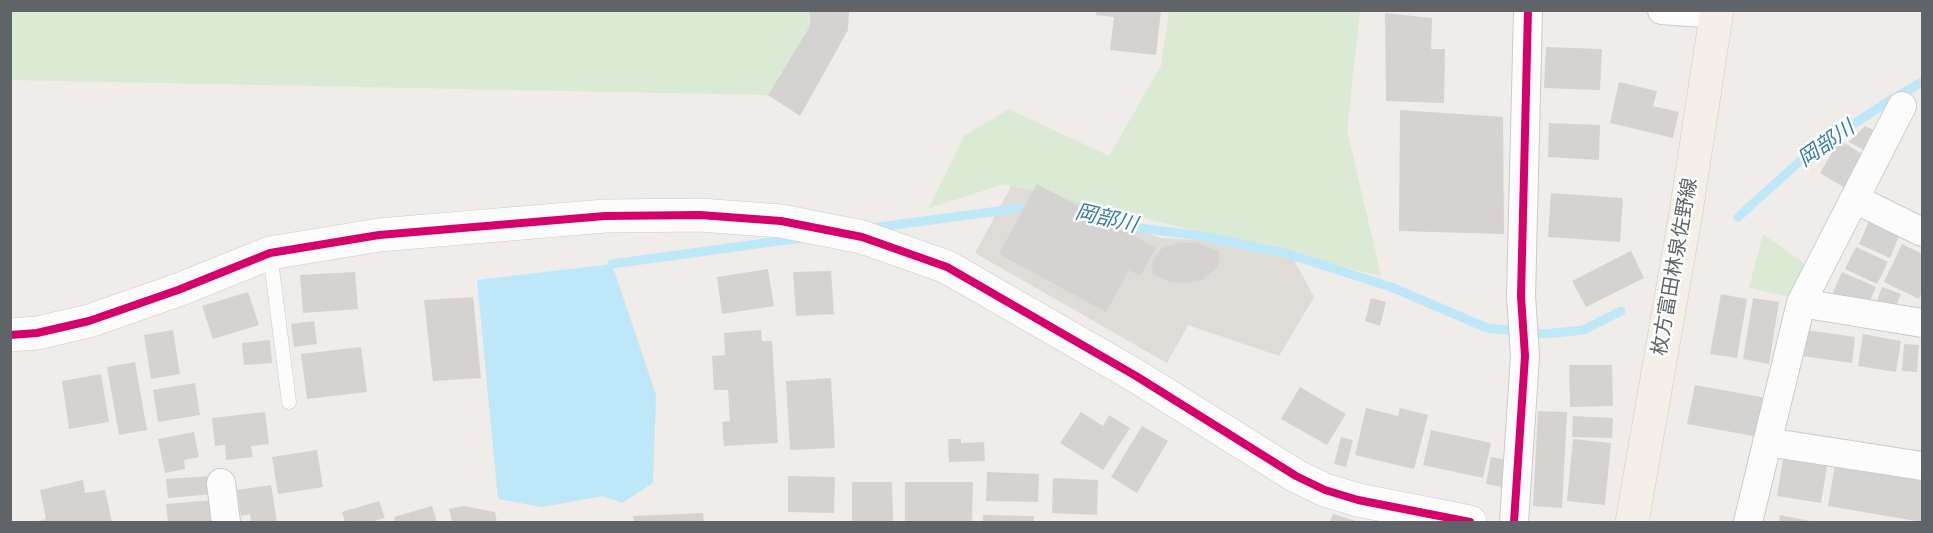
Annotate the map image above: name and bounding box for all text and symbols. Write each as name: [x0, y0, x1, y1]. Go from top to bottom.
water label: 岡部川: [1794, 117, 1860, 173]
street label: 枚方富田林泉佐野線: [1649, 176, 1703, 358]
water label: 岡部川: [1072, 201, 1140, 239]

